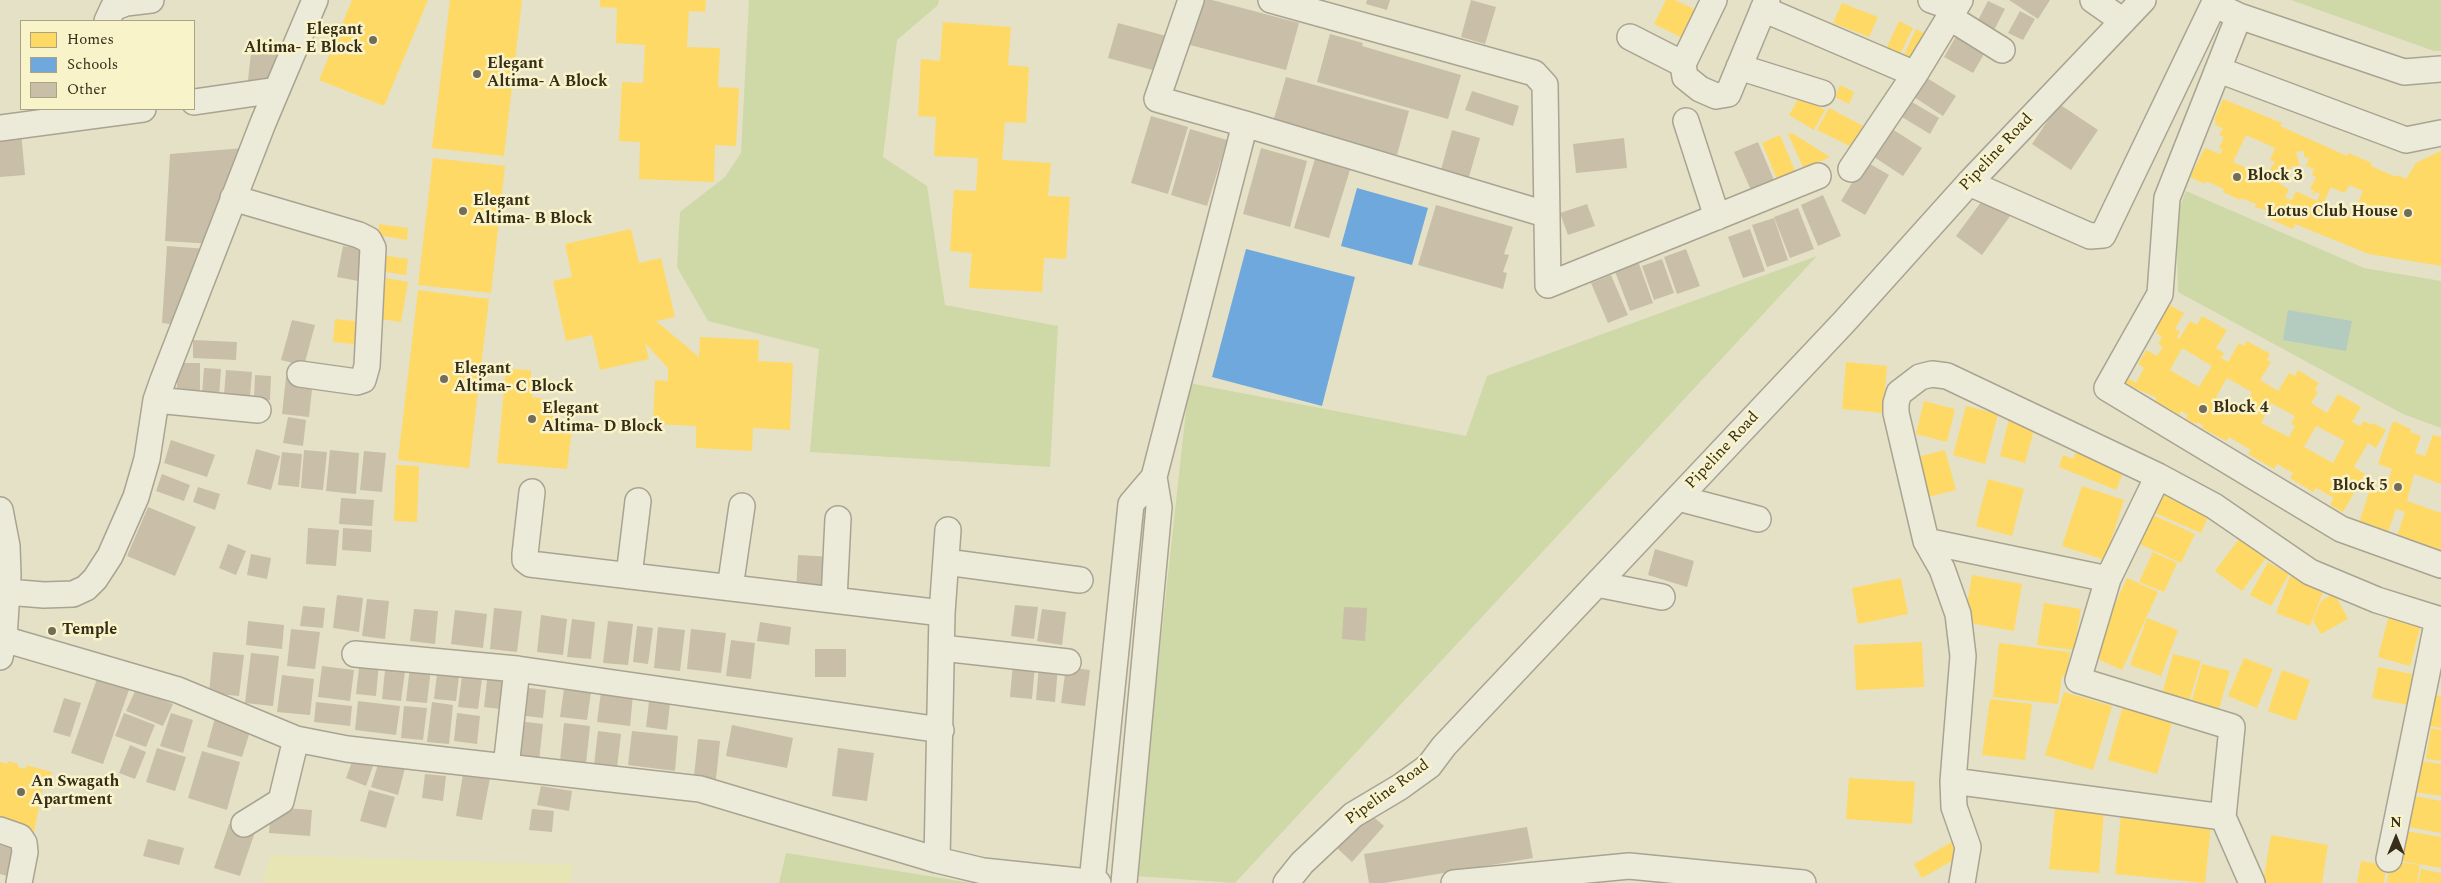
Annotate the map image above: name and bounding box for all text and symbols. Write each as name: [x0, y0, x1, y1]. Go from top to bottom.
legend: [20, 20, 195, 110]
place label: Elegant Altima- E Block: [244, 21, 363, 59]
text: Homes: [67, 28, 114, 51]
marker: Elegant Altima- E Block: [367, 34, 379, 46]
text: Schools: [67, 53, 118, 76]
place label: Elegant Altima- A Block: [487, 55, 608, 93]
marker: Elegant Altima- A Block: [471, 68, 483, 80]
text: Other: [67, 78, 106, 101]
street label: Pipeline Road: [1956, 110, 2038, 196]
place label: Block 3: [2247, 167, 2303, 187]
marker: Block 3: [2231, 171, 2243, 183]
place label: Elegant Altima- B Block: [473, 192, 592, 230]
place label: Lotus Club House: [2266, 203, 2398, 223]
marker: Elegant Altima- B Block: [457, 205, 469, 217]
marker: Lotus Club House: [2402, 207, 2414, 219]
place label: Elegant Altima- C Block: [454, 360, 574, 398]
marker: Elegant Altima- C Block: [438, 373, 450, 385]
place label: Block 4: [2213, 399, 2269, 419]
place label: Elegant Altima- D Block: [542, 400, 663, 438]
marker: Block 4: [2197, 403, 2209, 415]
street label: Pipeline Road: [1682, 408, 1764, 494]
marker: Elegant Altima- D Block: [526, 413, 538, 425]
place label: Block 5: [2332, 477, 2388, 497]
marker: Block 5: [2392, 481, 2404, 493]
place label: Temple: [62, 621, 117, 641]
marker: Temple: [46, 625, 58, 637]
street label: Pipeline Road: [1342, 756, 1434, 830]
place label: An Swagath Apartment: [31, 773, 119, 811]
marker: An Swagath Apartment: [15, 786, 27, 798]
text: N: [2390, 812, 2402, 833]
north arrow: [2371, 813, 2421, 863]

